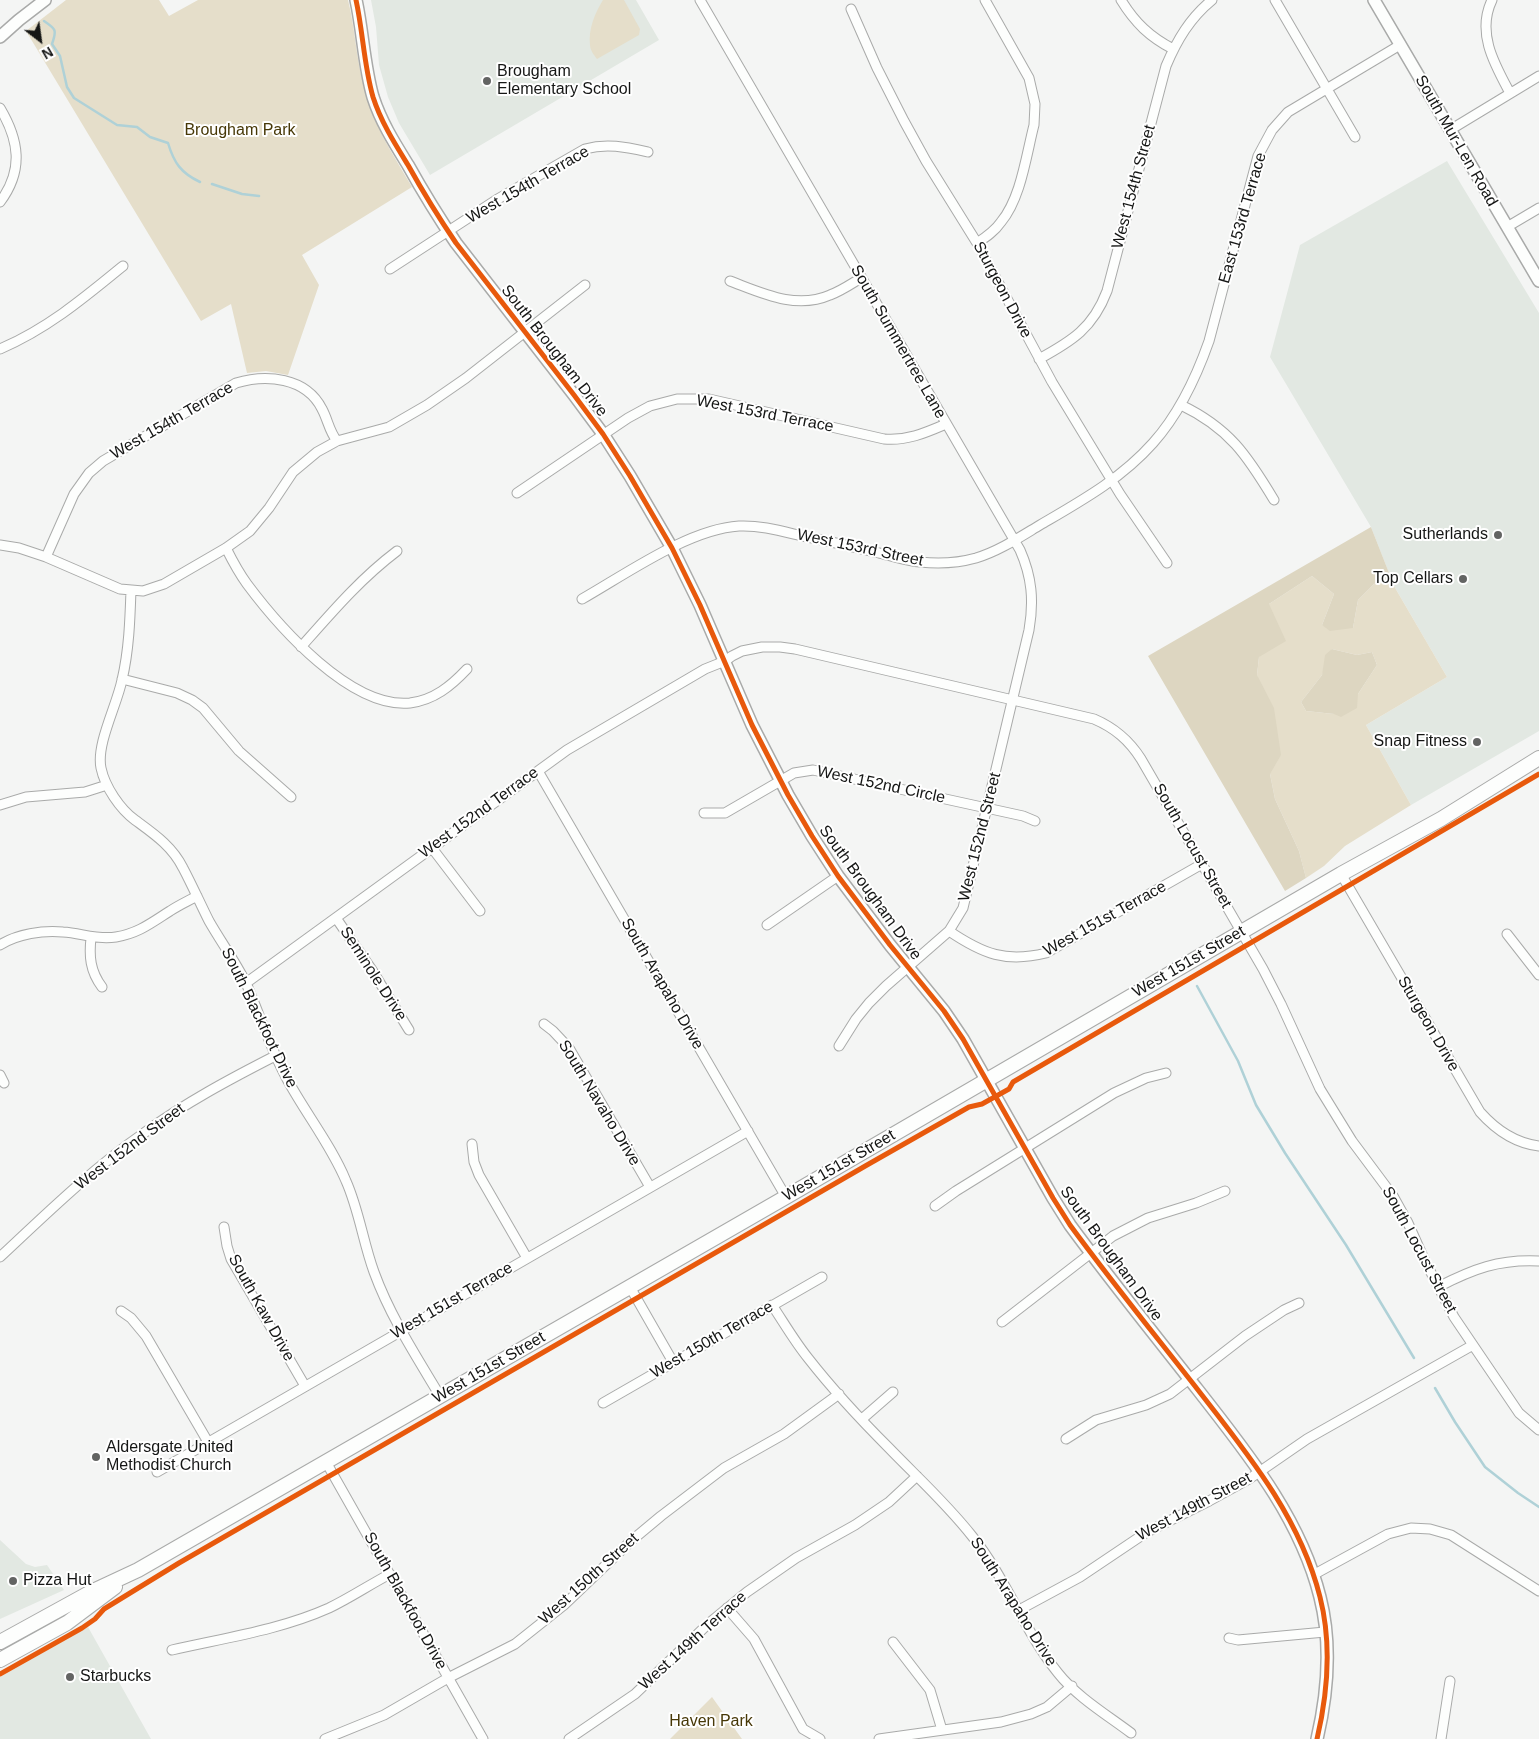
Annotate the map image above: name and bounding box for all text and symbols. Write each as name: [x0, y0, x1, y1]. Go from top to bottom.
north arrow: [15, 15, 65, 65]
text: N: [39, 44, 56, 62]
place label: Brougham Elementary School: [497, 62, 631, 100]
street label: South Mur-Len Road: [1411, 72, 1501, 210]
marker: Brougham Elementary School: [481, 75, 493, 87]
park label: Brougham Park: [184, 121, 296, 141]
street label: West 154th Street: [1108, 123, 1160, 251]
street label: West 154th Terrace: [463, 142, 593, 228]
street label: East 153rd Terrace: [1215, 150, 1271, 286]
street label: Sturgeon Drive: [968, 238, 1036, 342]
street label: South Summertree Lane: [846, 262, 950, 422]
street label: South Brougham Drive: [497, 281, 611, 421]
street label: West 154th Terrace: [107, 378, 237, 464]
street label: West 153rd Terrace: [695, 391, 835, 437]
street label: West 153rd Street: [795, 525, 925, 571]
place label: Sutherlands: [1403, 525, 1488, 545]
marker: Sutherlands: [1492, 529, 1504, 541]
place label: Top Cellars: [1373, 569, 1453, 589]
marker: Top Cellars: [1457, 573, 1469, 585]
place label: Snap Fitness: [1374, 732, 1467, 752]
marker: Snap Fitness: [1471, 736, 1483, 748]
street label: West 152nd Circle: [815, 762, 947, 808]
street label: West 152nd Terrace: [416, 763, 542, 863]
street label: West 152nd Street: [955, 771, 1005, 903]
street label: South Locust Street: [1149, 780, 1235, 912]
street label: South Brougham Drive: [815, 822, 925, 964]
street label: West 151st Terrace: [1040, 877, 1170, 961]
street label: South Arapaho Drive: [617, 915, 707, 1053]
street label: West 151st Street: [1129, 922, 1249, 1002]
street label: Seminole Drive: [335, 923, 411, 1025]
street label: South Blackfoot Drive: [217, 945, 301, 1091]
street label: Sturgeon Drive: [1393, 973, 1463, 1075]
street label: South Navaho Drive: [554, 1037, 644, 1169]
street label: West 152nd Street: [71, 1100, 189, 1194]
street label: West 151st Street: [779, 1126, 899, 1206]
street label: South Brougham Drive: [1056, 1183, 1166, 1325]
street label: South Locust Street: [1378, 1183, 1460, 1317]
street label: South Kaw Drive: [224, 1251, 298, 1365]
street label: West 151st Terrace: [388, 1258, 516, 1344]
street label: West 150th Terrace: [647, 1297, 777, 1383]
street label: West 151st Street: [429, 1328, 549, 1408]
place label: Aldersgate United Methodist Church: [106, 1438, 233, 1476]
marker: Aldersgate United Methodist Church: [90, 1451, 102, 1463]
street label: West 149th Street: [1133, 1469, 1255, 1545]
street label: South Blackfoot Drive: [359, 1529, 451, 1673]
street label: West 150th Street: [535, 1529, 643, 1629]
street label: South Arapaho Drive: [966, 1534, 1060, 1670]
place label: Pizza Hut: [23, 1571, 91, 1591]
marker: Pizza Hut: [7, 1575, 19, 1587]
street label: West 149th Terrace: [635, 1588, 751, 1694]
place label: Starbucks: [80, 1667, 151, 1687]
marker: Starbucks: [64, 1671, 76, 1683]
park label: Haven Park: [669, 1712, 753, 1732]

